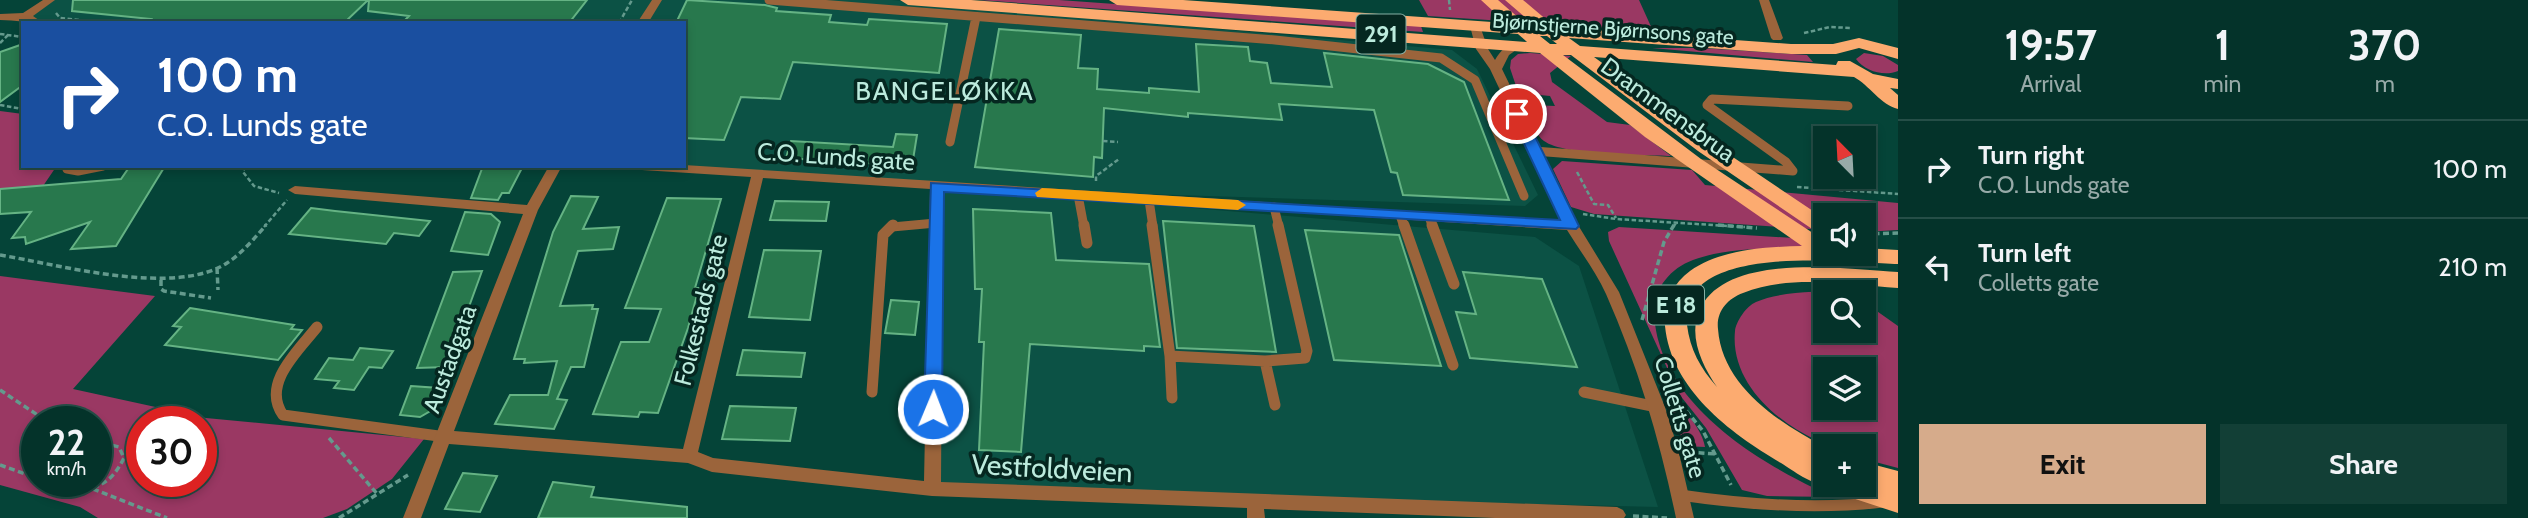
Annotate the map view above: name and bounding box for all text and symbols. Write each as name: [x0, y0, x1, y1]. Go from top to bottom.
street label: Bjørnstjerne Bjørnsons gate: [1491, 8, 1735, 50]
road number: 291: [1356, 14, 1406, 54]
text: 19:57: [2005, 19, 2097, 71]
text: 1: [2215, 19, 2230, 71]
text: 370: [2348, 19, 2421, 71]
text: 100 m: [157, 45, 298, 104]
icon: right: [42, 49, 133, 140]
street label: Drammensbrua: [1595, 51, 1742, 168]
text: Arrival: [2020, 70, 2081, 98]
text: min: [2204, 70, 2241, 98]
text: m: [2375, 70, 2395, 98]
district label: BANGELØKKA: [855, 75, 1035, 107]
pin: [1487, 84, 1547, 144]
icon: arrive: [1498, 95, 1536, 133]
text: C.O. Lunds gate: [157, 105, 368, 144]
north arrow: [1813, 126, 1876, 189]
map controls: [1813, 126, 1876, 497]
street label: C.O. Lunds gate: [756, 137, 916, 176]
text: Turn right: [1978, 139, 2084, 171]
icon: right: [1919, 150, 1957, 188]
text: 100 m: [2434, 153, 2507, 185]
text: C.O. Lunds gate: [1978, 171, 2129, 199]
button: sound: [1813, 203, 1876, 266]
street label: Folkestads gate: [668, 231, 733, 388]
text: Turn left: [1978, 237, 2071, 269]
icon: left: [1919, 248, 1957, 286]
text: 210 m: [2438, 251, 2507, 283]
text: Colletts gate: [1978, 269, 2099, 297]
button: search: [1813, 280, 1876, 343]
road number: E 18: [1648, 286, 1704, 324]
street label: Austadgata: [417, 300, 483, 417]
street label: Colletts gate: [1648, 352, 1713, 481]
button: layers: [1813, 357, 1876, 420]
position arrow: [896, 372, 970, 446]
speed limit sign: 30: [126, 406, 217, 497]
text: 22: [48, 421, 85, 464]
button: Exit: [1919, 424, 2206, 504]
button: Share: [2220, 424, 2507, 504]
button: +: [1813, 434, 1876, 497]
street label: Vestfoldveien: [971, 447, 1133, 489]
text: km/h: [47, 458, 86, 480]

